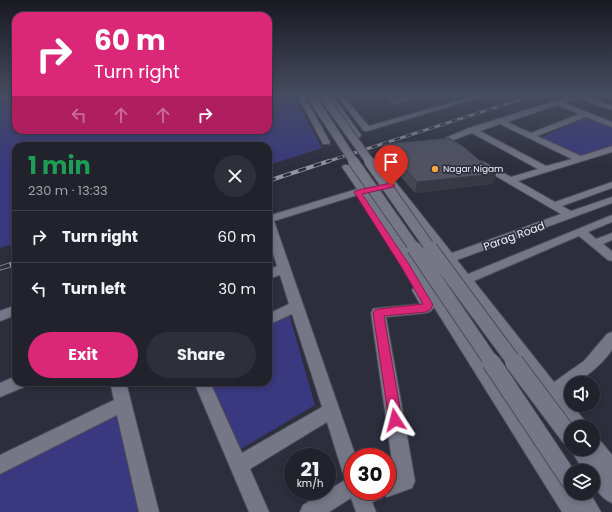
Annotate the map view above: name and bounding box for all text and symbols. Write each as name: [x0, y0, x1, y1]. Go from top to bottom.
text: 60 m: [94, 21, 166, 60]
icon: right: [28, 28, 80, 80]
text: Turn right: [94, 59, 180, 84]
icon: left: [68, 104, 90, 126]
icon: ahead: [110, 104, 132, 126]
icon: ahead: [152, 104, 174, 126]
icon: right: [194, 104, 216, 126]
pin: [374, 145, 408, 186]
text: 1 min: [28, 149, 91, 182]
icon: arrive: [380, 151, 402, 173]
button: close: [214, 155, 256, 197]
place label: Nagar Nigam: [443, 163, 503, 175]
marker: Nagar Nigam: [430, 164, 440, 174]
text: 230 m · 13:33: [28, 181, 108, 200]
street label: Parag Road: [481, 217, 547, 255]
icon: right: [28, 226, 50, 248]
text: Turn right: [62, 226, 138, 247]
text: 60 m: [218, 226, 256, 247]
icon: left: [28, 278, 50, 300]
text: Turn left: [62, 278, 126, 299]
text: 30 m: [218, 278, 256, 299]
button: Exit: [28, 332, 138, 378]
button: Share: [146, 332, 256, 378]
map controls: [564, 376, 600, 500]
button: sound: [564, 376, 600, 412]
position arrow: [374, 399, 416, 441]
button: search: [564, 420, 600, 456]
speed limit sign: 30: [344, 448, 396, 500]
text: 21: [301, 455, 319, 483]
button: layers: [564, 464, 600, 500]
text: km/h: [297, 476, 323, 491]

